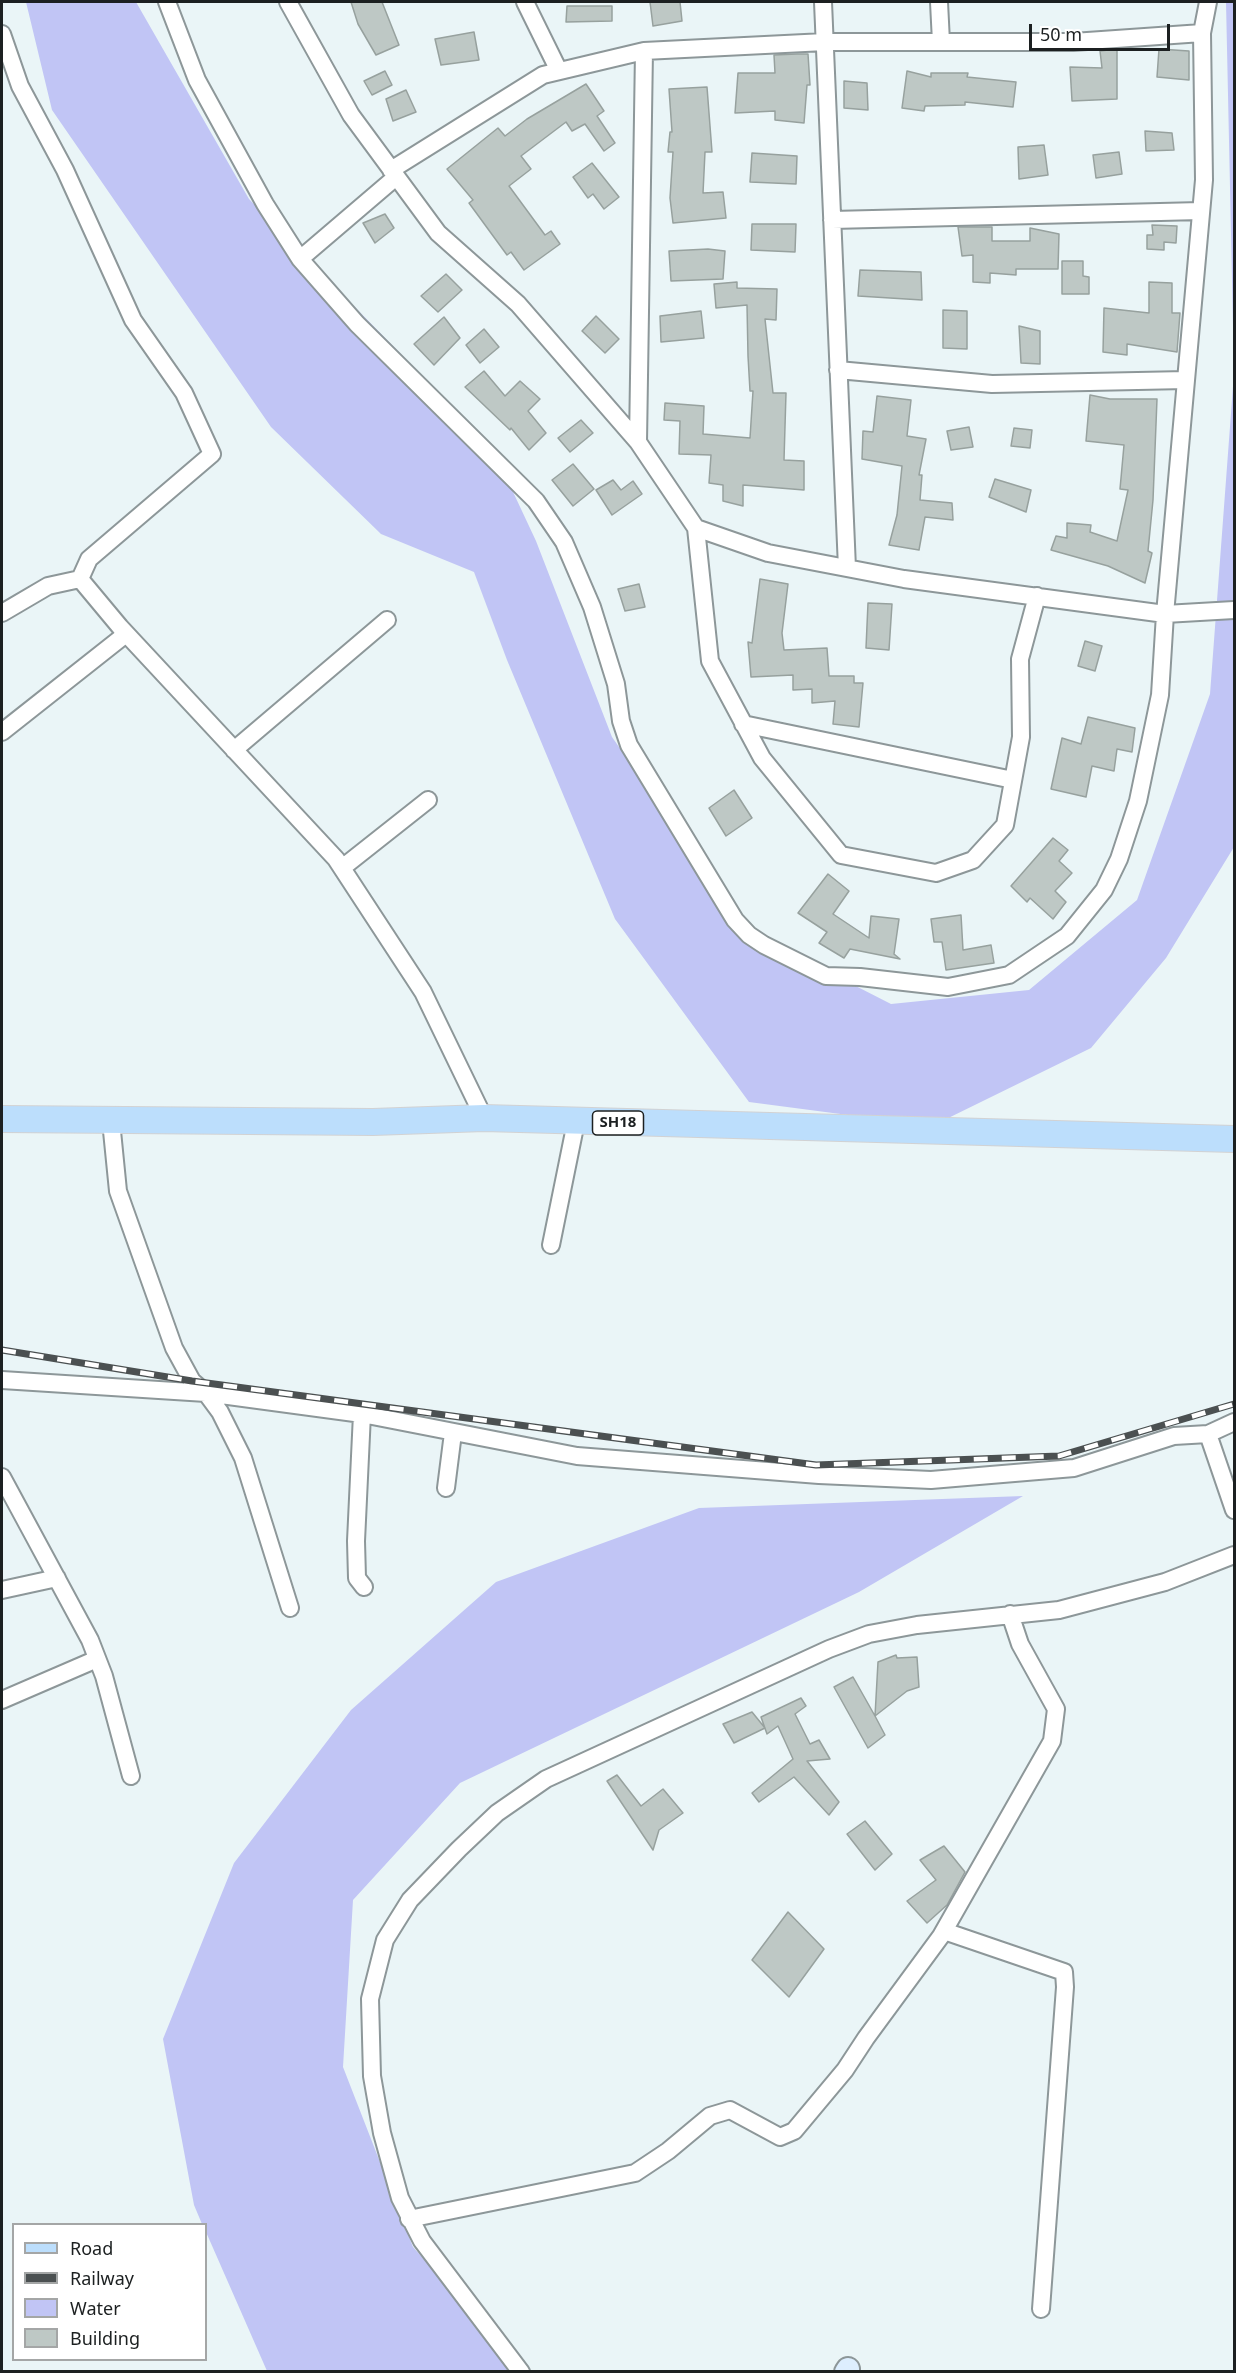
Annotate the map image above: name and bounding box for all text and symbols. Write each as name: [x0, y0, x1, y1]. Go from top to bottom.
scale bar: [1032, 12, 1173, 50]
text: 50 m: [1040, 22, 1082, 46]
road number: SH18: [592, 1111, 644, 1135]
legend: [12, 2223, 207, 2361]
text: Road: [70, 2236, 113, 2260]
text: Railway: [70, 2266, 134, 2290]
text: Water: [70, 2296, 121, 2320]
text: Building: [70, 2326, 140, 2350]

